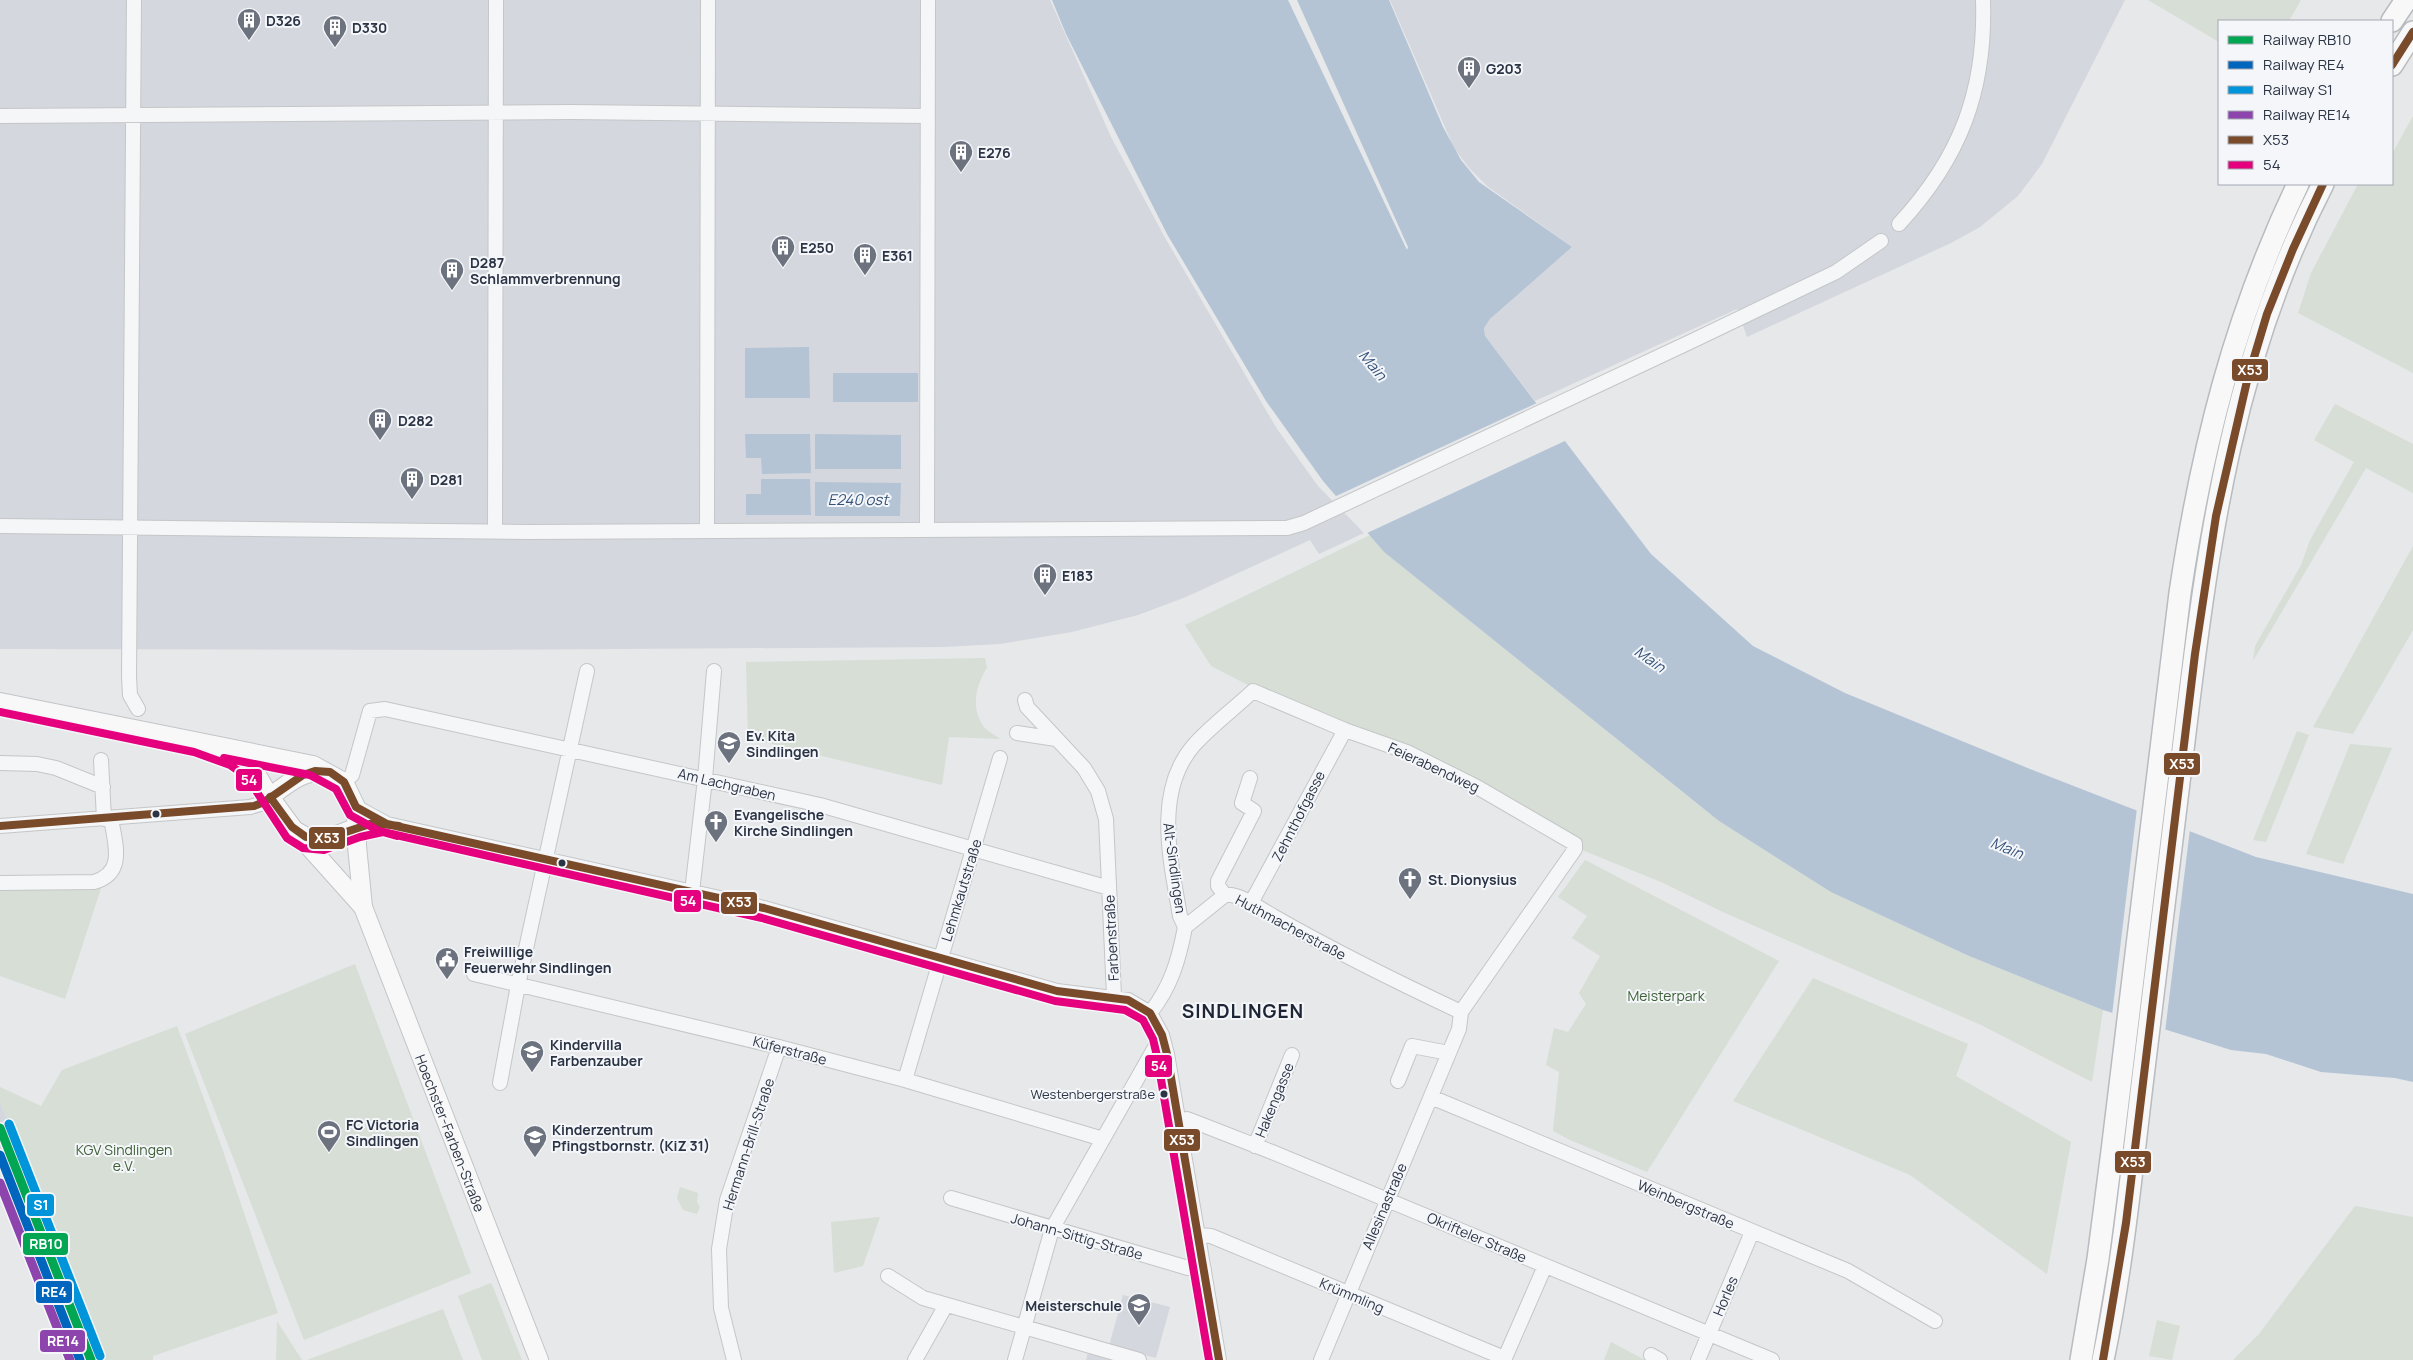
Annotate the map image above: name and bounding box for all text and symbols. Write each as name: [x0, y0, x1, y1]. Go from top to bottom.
building icon: D326: [236, 7, 262, 41]
place label: D326: [266, 11, 301, 30]
building icon: D330: [322, 14, 348, 48]
place label: D330: [352, 18, 387, 37]
legend: [2218, 20, 2393, 185]
text: Railway RB10: [2263, 29, 2351, 50]
text: Railway RE4: [2263, 54, 2345, 75]
building icon: G203: [1456, 55, 1482, 89]
place label: G203: [1486, 59, 1522, 78]
text: Railway S1: [2263, 79, 2333, 100]
text: Railway RE14: [2263, 104, 2351, 125]
text: X53: [2263, 129, 2289, 150]
building icon: E276: [948, 139, 974, 173]
place label: E276: [978, 143, 1011, 162]
text: 54: [2263, 154, 2281, 175]
building icon: E250: [770, 234, 796, 268]
place label: E250: [800, 238, 834, 257]
building icon: E361: [852, 242, 878, 276]
place label: E361: [882, 246, 913, 265]
place label: D287 Schlammverbrennung: [470, 253, 621, 288]
building icon: D287 Schlammverbrennung: [439, 257, 465, 291]
water label: Main: [1354, 345, 1392, 385]
line badge: X53: [2231, 358, 2269, 382]
text: X53: [2237, 360, 2263, 379]
building icon: D282: [367, 407, 393, 441]
place label: D282: [398, 411, 433, 430]
building icon: D281: [399, 466, 425, 500]
place label: D281: [430, 470, 463, 489]
water label: E240 ost: [828, 489, 890, 510]
building icon: E183: [1032, 562, 1058, 596]
place label: E183: [1062, 566, 1093, 585]
water label: Main: [1630, 641, 1671, 678]
place label: Ev. Kita Sindlingen: [746, 726, 819, 761]
school or university icon: Ev. Kita Sindlingen: [716, 730, 742, 764]
street label: Feierabendweg: [1385, 738, 1483, 796]
line badge: X53: [2163, 752, 2201, 776]
text: X53: [2169, 754, 2195, 773]
street label: Am Lachgraben: [676, 764, 778, 804]
street label: Zehnthofgasse: [1267, 767, 1329, 865]
line badge: 54: [235, 768, 263, 792]
text: 54: [241, 770, 257, 789]
place label: Evangelische Kirche Sindlingen: [734, 805, 853, 840]
unlabelled marker: [151, 809, 161, 819]
church icon: Evangelische Kirche Sindlingen: [703, 809, 729, 843]
street label: Alt-Sindlingen: [1159, 821, 1191, 915]
line badge: X53: [308, 826, 346, 850]
text: X53: [314, 828, 340, 847]
water label: Main: [1988, 832, 2027, 864]
street label: Lehmkautstraße: [936, 836, 986, 944]
unlabelled marker: [557, 858, 567, 868]
church icon: St. Dionysius: [1397, 866, 1423, 900]
place label: St. Dionysius: [1428, 870, 1517, 889]
line badge: 54: [673, 889, 702, 913]
street label: Huthmacherstraße: [1232, 890, 1350, 964]
text: 54: [680, 891, 696, 910]
line badge: X53: [720, 891, 758, 915]
text: X53: [726, 892, 752, 911]
street label: Farbenstraße: [1099, 894, 1123, 982]
place label: Freiwillige Feuerwehr Sindlingen: [464, 942, 611, 977]
public building icon: Freiwillige Feuerwehr Sindlingen: [434, 946, 460, 980]
park label: Meisterpark: [1627, 986, 1706, 1005]
district label: SINDLINGEN: [1182, 998, 1304, 1024]
street label: Küferstraße: [751, 1031, 829, 1069]
place label: Kindervilla Farbenzauber: [550, 1035, 643, 1070]
school or university icon: Kindervilla Farbenzauber: [519, 1039, 545, 1073]
street label: Hoechster-Farben-Straße: [412, 1051, 490, 1214]
line badge: 54: [1144, 1054, 1173, 1078]
text: 54: [1151, 1056, 1167, 1075]
street label: Hakengasse: [1250, 1060, 1298, 1140]
street label: Hermann-Brill-Straße: [718, 1076, 778, 1212]
place label: Westenbergerstraße: [1031, 1085, 1155, 1103]
marker: Westenbergerstraße: [1159, 1089, 1169, 1099]
place label: FC Victoria Sindlingen: [346, 1115, 419, 1150]
sports icon: FC Victoria Sindlingen: [316, 1119, 342, 1153]
place label: Kinderzentrum Pfingstbornstr. (KiZ 31): [552, 1120, 710, 1155]
school or university icon: Kinderzentrum Pfingstbornstr. (KiZ 31): [522, 1124, 548, 1158]
line badge: X53: [1163, 1128, 1201, 1152]
text: X53: [1169, 1130, 1195, 1149]
park label: KGV Sindlingen e.V.: [76, 1140, 172, 1175]
line badge: X53: [2114, 1150, 2152, 1174]
text: X53: [2120, 1152, 2146, 1171]
street label: Allesinastraße: [1357, 1160, 1411, 1252]
street label: Weinbergstraße: [1635, 1175, 1737, 1233]
line badge: S1: [26, 1193, 55, 1217]
text: S1: [33, 1195, 49, 1214]
street label: Okrifteler Straße: [1424, 1207, 1530, 1267]
street label: Johann-Sittig-Straße: [1009, 1208, 1145, 1264]
line badge: RB10: [22, 1232, 69, 1256]
text: RB10: [29, 1234, 63, 1253]
street label: Krümmling: [1317, 1273, 1387, 1317]
street label: Horles: [1708, 1273, 1742, 1319]
line badge: RE4: [35, 1280, 73, 1304]
text: RE4: [41, 1282, 67, 1301]
school or university icon: Meisterschule: [1126, 1292, 1152, 1326]
place label: Meisterschule: [1025, 1296, 1122, 1315]
line badge: RE14: [39, 1329, 86, 1353]
text: RE14: [47, 1331, 79, 1350]

